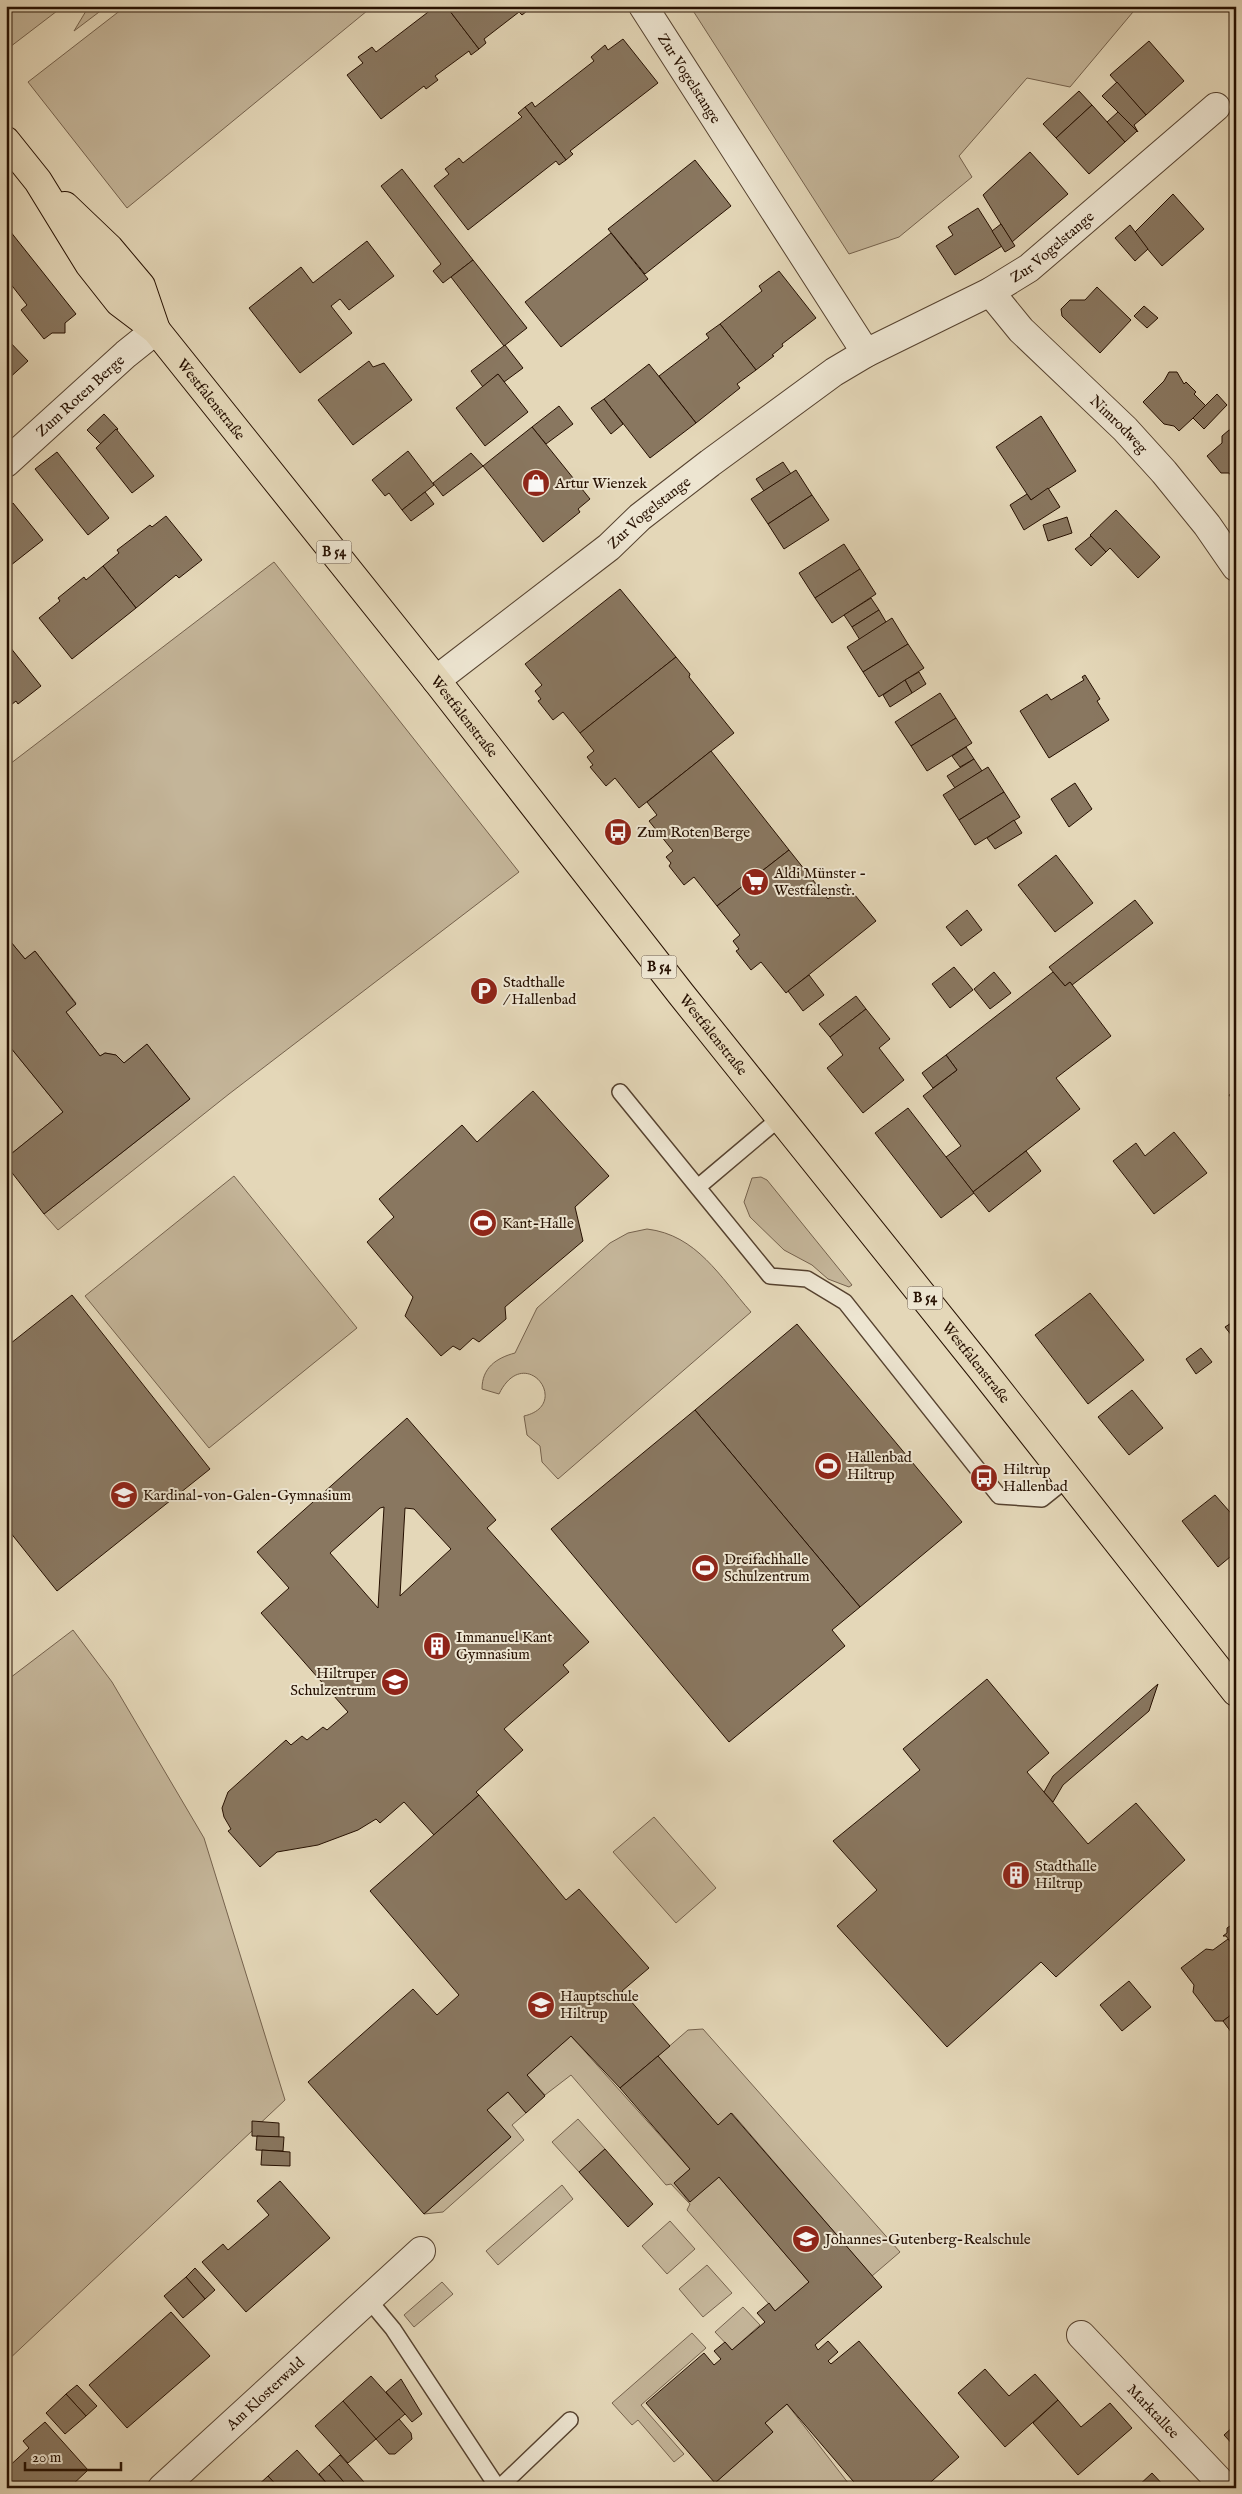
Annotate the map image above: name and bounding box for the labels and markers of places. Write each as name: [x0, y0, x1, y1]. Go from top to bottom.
shop icon: Artur Wienzek: [521, 468, 551, 498]
place label: Artur Wienzek: [554, 474, 648, 493]
bus stop icon: Zum Roten Berge: [603, 817, 633, 847]
place label: Zum Roten Berge: [637, 823, 750, 842]
place label: Aldi Münster - Westfalenstr.: [773, 864, 866, 900]
supermarket icon: Aldi Münster - Westfalenstr.: [740, 867, 770, 897]
place label: Stadthalle / Hallenbad: [503, 973, 577, 1009]
parking icon: Stadthalle / Hallenbad: [469, 976, 499, 1006]
sports icon: Kant-Halle: [468, 1208, 498, 1238]
place label: Kant-Halle: [502, 1214, 574, 1233]
place label: Hallenbad Hiltrup: [847, 1448, 913, 1484]
sports icon: Hallenbad Hiltrup: [813, 1451, 843, 1481]
place label: Hiltrup Hallenbad: [1003, 1460, 1069, 1496]
bus stop icon: Hiltrup Hallenbad: [969, 1463, 999, 1493]
school or university icon: Kardinal-von-Galen-Gymnasium: [109, 1480, 139, 1510]
place label: Kardinal-von-Galen-Gymnasium: [143, 1486, 352, 1505]
place label: Dreifachhalle Schulzentrum: [724, 1550, 810, 1586]
sports icon: Dreifachhalle Schulzentrum: [690, 1553, 720, 1583]
place label: Immanuel Kant Gymnasium: [456, 1628, 552, 1664]
building icon: Immanuel Kant Gymnasium: [422, 1631, 452, 1661]
place label: Hiltruper Schulzentrum: [290, 1664, 376, 1700]
school or university icon: Hiltruper Schulzentrum: [380, 1667, 410, 1697]
place label: Stadthalle Hiltrup: [1035, 1857, 1097, 1893]
building icon: Stadthalle Hiltrup: [1001, 1860, 1031, 1890]
place label: Hauptschule Hiltrup: [560, 1987, 639, 2023]
school or university icon: Hauptschule Hiltrup: [526, 1990, 556, 2020]
school or university icon: Johannes-Gutenberg-Realschule: [791, 2224, 821, 2254]
place label: Johannes-Gutenberg-Realschule: [823, 2230, 1031, 2249]

